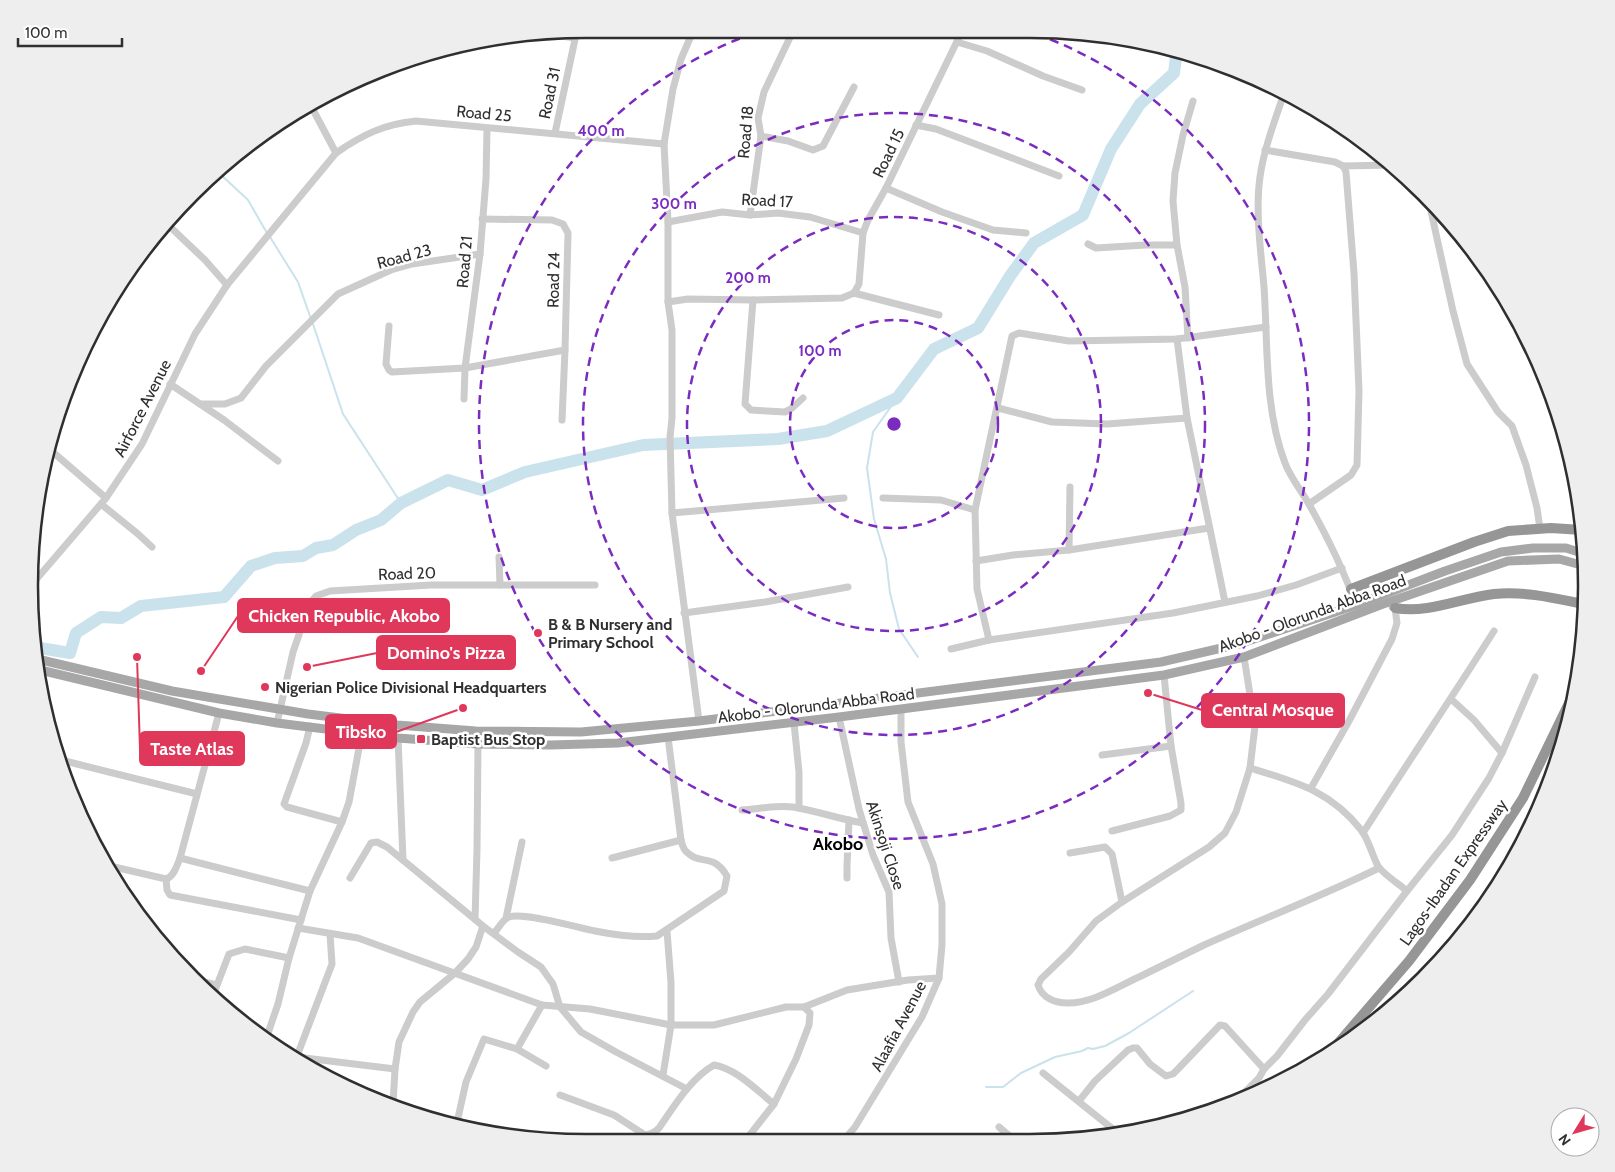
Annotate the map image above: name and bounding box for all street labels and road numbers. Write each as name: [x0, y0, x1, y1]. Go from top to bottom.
street label: Road 31: [535, 66, 564, 121]
street label: Road 25: [456, 102, 512, 125]
street label: Road 18: [734, 105, 757, 159]
street label: Road 15: [868, 126, 908, 181]
street label: Road 17: [741, 190, 793, 211]
street label: Road 21: [453, 235, 476, 289]
street label: Road 23: [375, 240, 433, 273]
street label: Road 24: [544, 252, 563, 308]
street label: Airforce Avenue: [110, 356, 175, 460]
street label: Road 20: [378, 563, 436, 584]
street label: Akobo - Olorunda Abba Road: [1216, 571, 1408, 656]
street label: Akobo - Olorunda Abba Road: [717, 684, 915, 727]
street label: Lagos-Ibadan Expressway: [1396, 796, 1511, 949]
street label: Akinsoji Close: [862, 798, 909, 892]
street label: Alaafia Avenue: [867, 978, 930, 1075]

